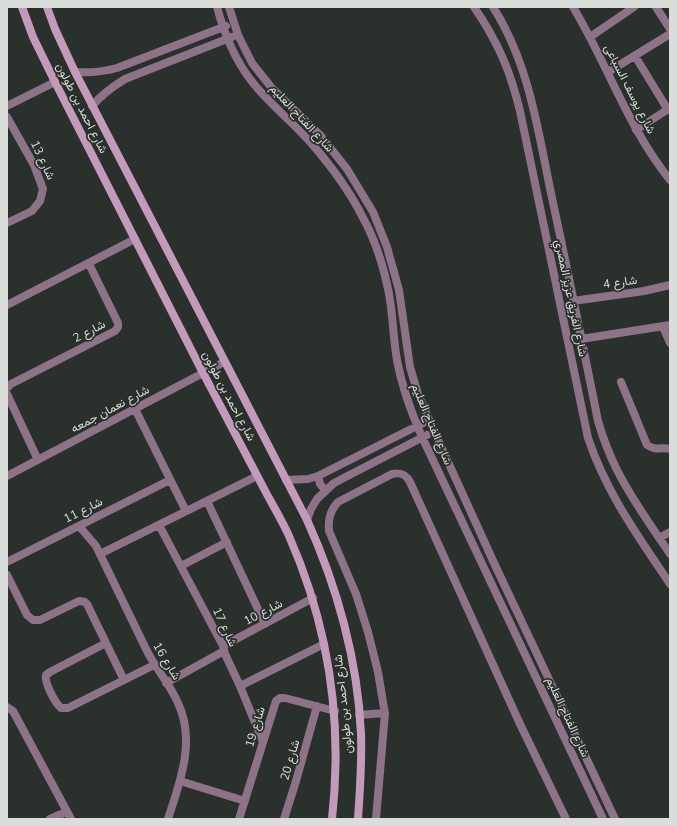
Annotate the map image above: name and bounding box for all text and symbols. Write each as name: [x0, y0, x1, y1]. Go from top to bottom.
street label: شارع يوسف السباعى: [600, 42, 659, 137]
street label: شارع احمد بن طولون: [51, 60, 112, 157]
street label: شارع الفتاح العليم: [266, 81, 338, 156]
street label: شارع 13: [26, 138, 59, 183]
street label: شارع الفريق عزيز المصري: [549, 238, 591, 359]
street label: شارع 4: [602, 272, 638, 293]
street label: شارع 2: [70, 316, 108, 347]
street label: شارع احمد بن طولون: [198, 348, 259, 444]
street label: شارع الفتاح العليم: [407, 381, 456, 468]
street label: شارع نعمان جمعه: [68, 382, 153, 437]
street label: شارع 11: [61, 493, 106, 527]
street label: شارع 10: [241, 595, 286, 630]
street label: شارع 17: [208, 605, 241, 650]
street label: شارع 16: [149, 639, 185, 683]
street label: شارع احمد بن طولون: [330, 653, 357, 754]
street label: شارع الفتاح العليم: [541, 674, 594, 760]
street label: شارع 19: [241, 705, 270, 750]
street label: شارع 20: [277, 738, 304, 782]

